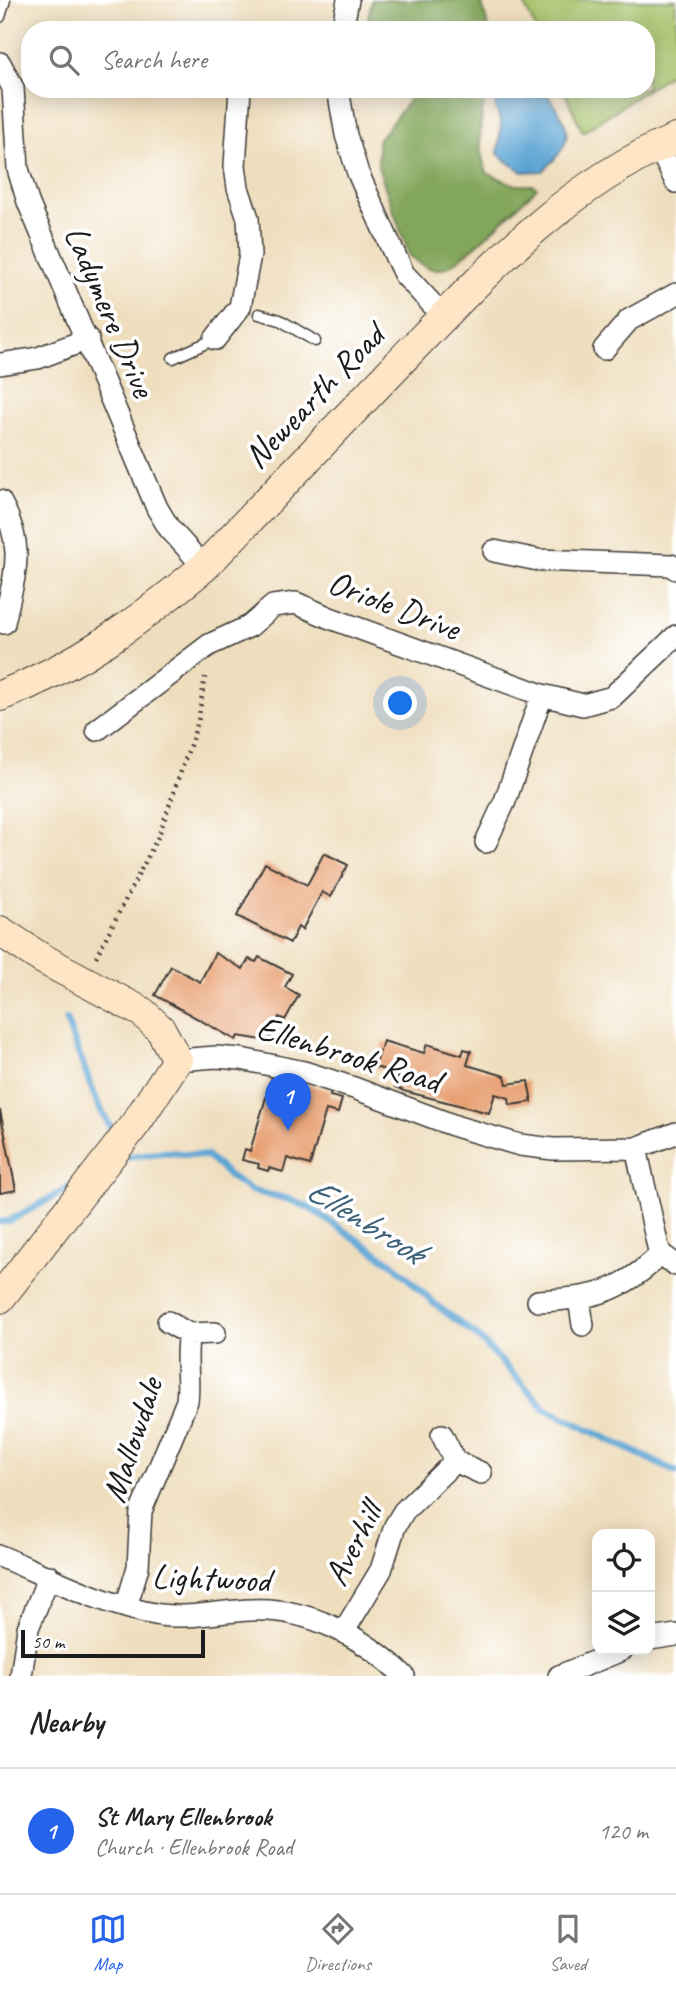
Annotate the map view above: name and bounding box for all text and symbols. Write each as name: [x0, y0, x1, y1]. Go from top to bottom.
search box: [21, 21, 655, 98]
icon: search: [45, 41, 83, 79]
text: Search here: [101, 43, 207, 76]
street label: Ladymere Drive: [54, 219, 167, 406]
street label: Newearth Road: [234, 310, 398, 478]
street label: Oriole Drive: [322, 559, 469, 652]
your location: [383, 686, 417, 720]
street label: Ellenbrook Road: [252, 1005, 451, 1105]
pin: 1: [265, 1073, 311, 1131]
water label: Ellenbrook: [299, 1166, 440, 1278]
street label: Mallowdale: [91, 1370, 174, 1508]
street label: Averhill: [313, 1490, 396, 1593]
map controls: [592, 1529, 655, 1655]
button: locate: [592, 1529, 655, 1592]
street label: Lightwood: [151, 1553, 276, 1603]
button: layers: [592, 1592, 655, 1655]
scale bar: [21, 1627, 205, 1659]
text: 50 m: [32, 1630, 64, 1654]
text: Nearby: [28, 1703, 104, 1741]
text: St Mary Ellenbrook: [95, 1800, 272, 1833]
text: 1: [46, 1817, 56, 1846]
text: 120 m: [599, 1817, 648, 1846]
text: Church · Ellenbrook Road: [95, 1833, 293, 1862]
tab: Map: [89, 1910, 127, 1976]
tab: Directions: [305, 1910, 371, 1976]
tab: Saved: [549, 1910, 587, 1976]

